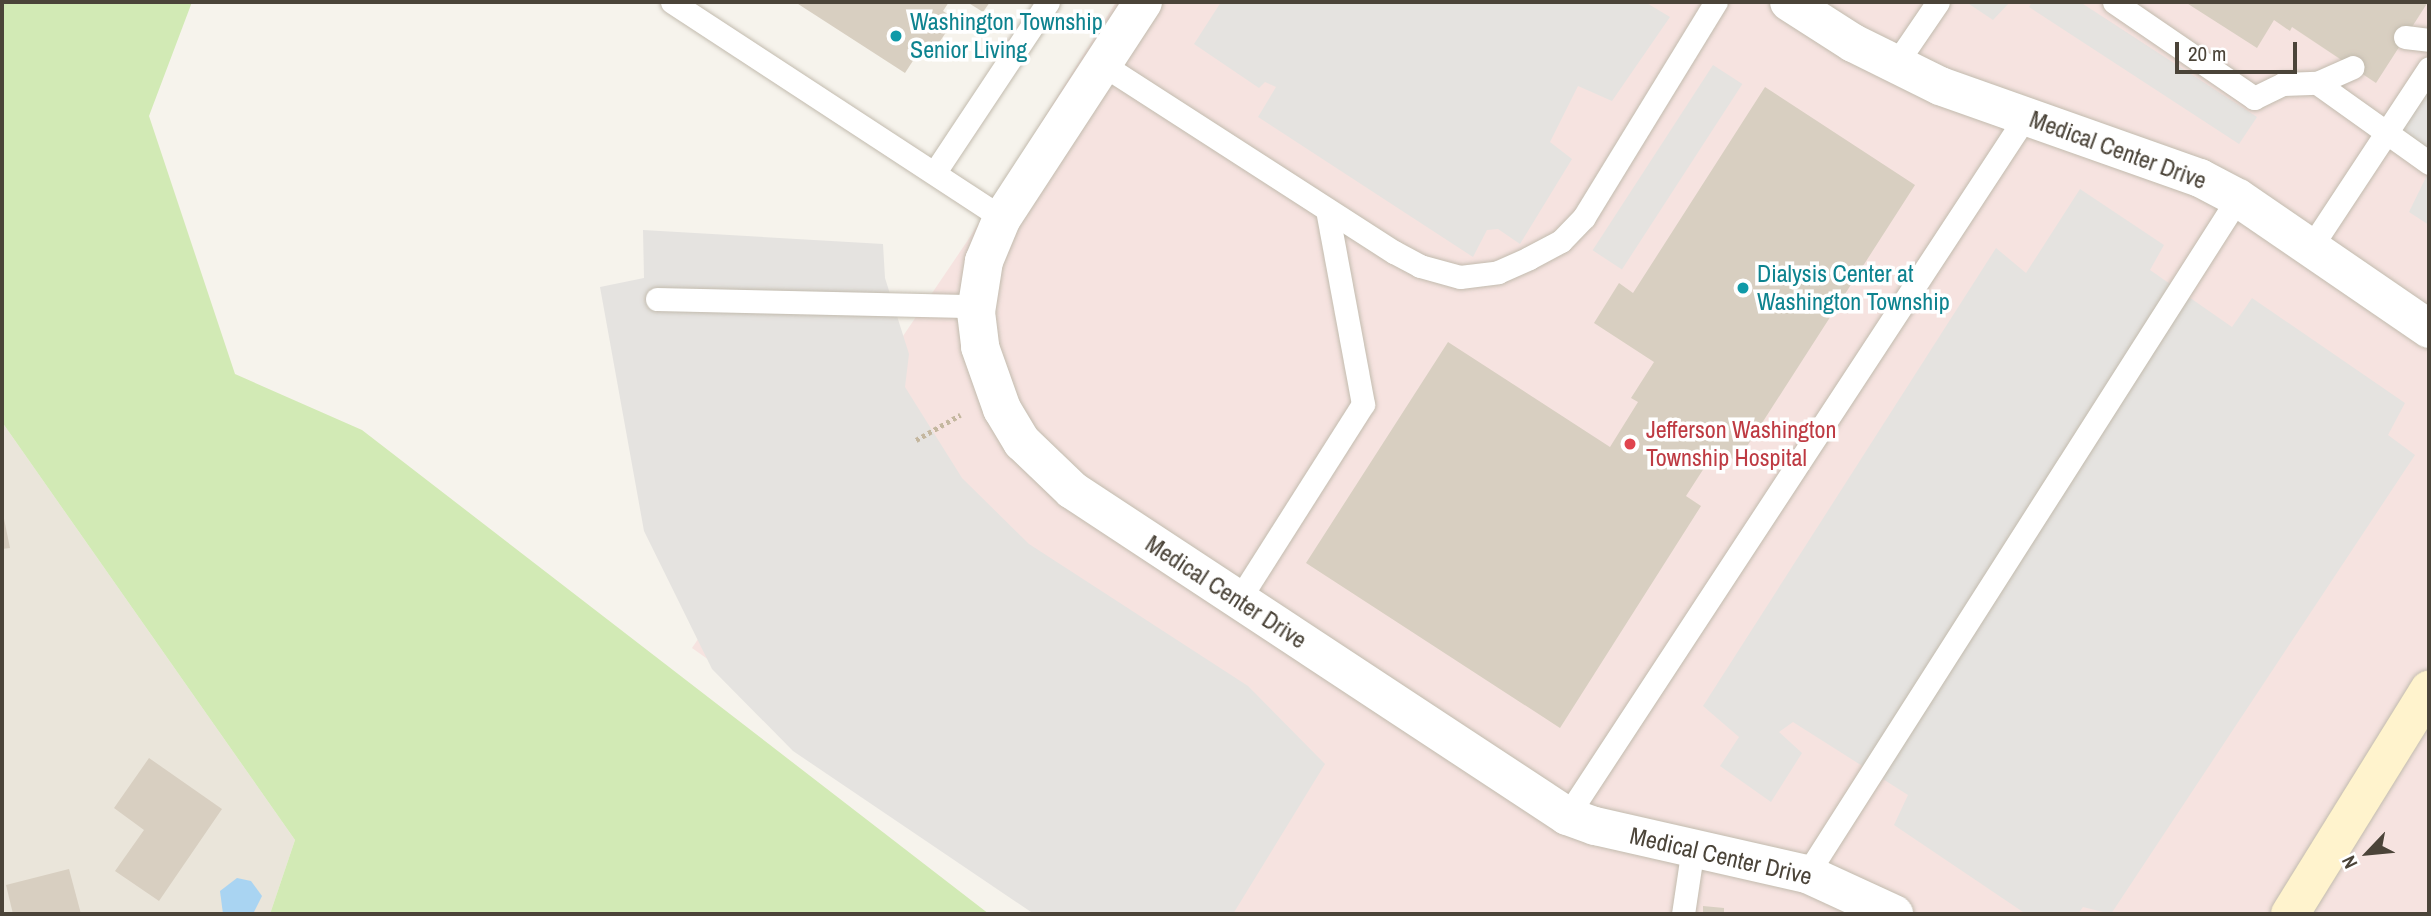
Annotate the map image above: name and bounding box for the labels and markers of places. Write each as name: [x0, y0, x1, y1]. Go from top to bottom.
place label: Washington Township Senior Living: [910, 8, 1103, 64]
marker: Washington Township Senior Living: [888, 28, 904, 44]
place label: Dialysis Center at Washington Township: [1757, 260, 1950, 316]
marker: Dialysis Center at Washington Township: [1735, 280, 1751, 296]
place label: Jefferson Washington Township Hospital: [1646, 416, 1836, 472]
marker: Jefferson Washington Township Hospital: [1620, 434, 1640, 454]

